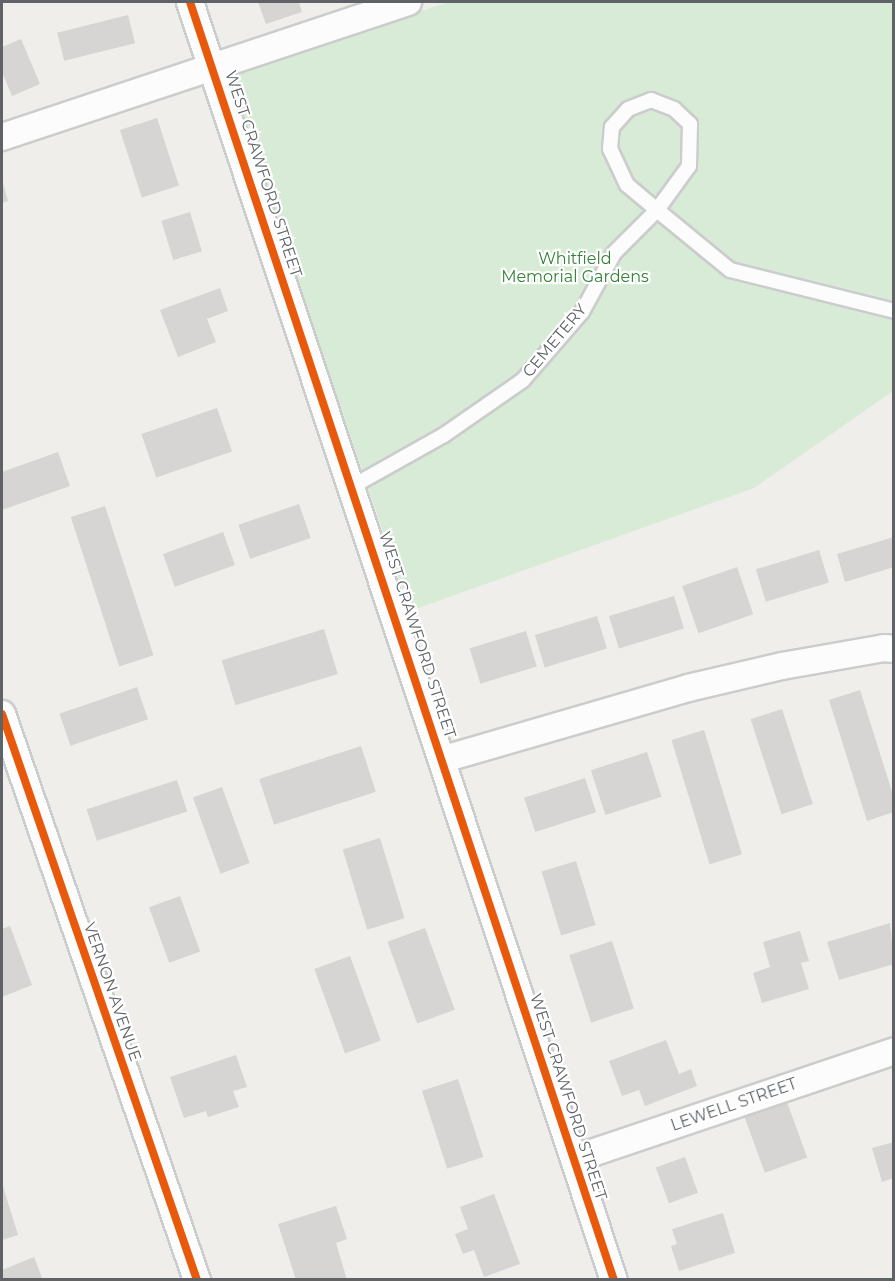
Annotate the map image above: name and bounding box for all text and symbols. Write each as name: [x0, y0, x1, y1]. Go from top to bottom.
street label: WEST CRAWFORD STREET: [220, 68, 306, 280]
park label: Whitfield Memorial Gardens: [501, 249, 649, 287]
street label: CEMETERY: [519, 301, 591, 381]
street label: WEST CRAWFORD STREET: [374, 529, 460, 741]
street label: VERNON AVENUE: [79, 920, 145, 1064]
street label: WEST CRAWFORD STREET: [525, 991, 611, 1203]
street label: LEWELL STREET: [668, 1074, 800, 1136]

